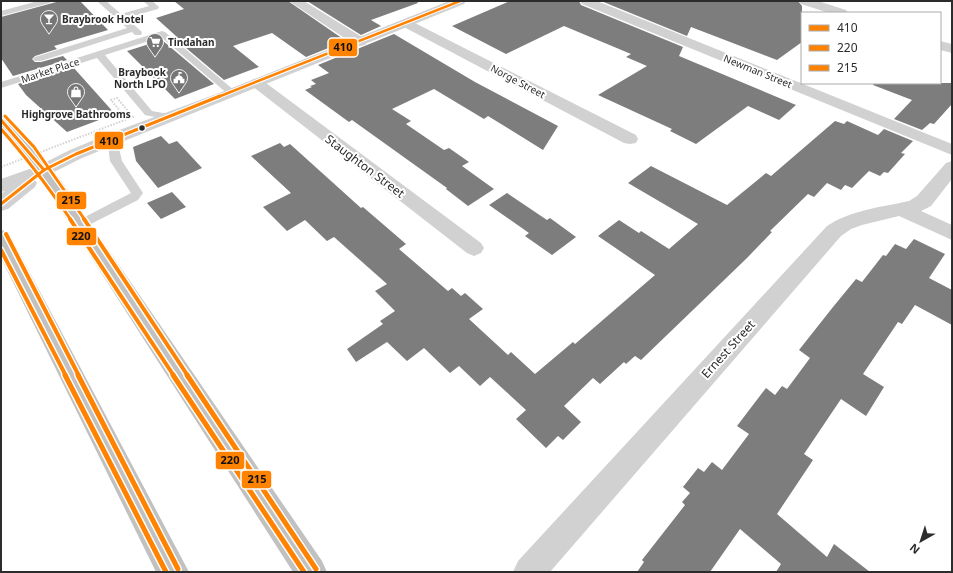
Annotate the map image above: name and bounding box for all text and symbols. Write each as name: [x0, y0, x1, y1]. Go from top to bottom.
bar icon: Braybrook Hotel: [39, 9, 59, 34]
place label: Braybrook Hotel: [62, 12, 144, 26]
legend: [801, 12, 941, 84]
text: 410: [837, 19, 858, 36]
supermarket icon: Tindahan: [145, 32, 165, 57]
place label: Tindahan: [168, 35, 215, 49]
line badge: 410: [328, 38, 358, 57]
text: 410: [334, 39, 352, 54]
text: 220: [837, 39, 858, 56]
street label: Newman Street: [722, 51, 795, 91]
street label: Market Place: [19, 54, 81, 86]
text: 215: [837, 59, 858, 76]
street label: Norge Street: [488, 61, 548, 101]
place label: Braybook North LPO: [114, 65, 167, 91]
public building icon: Braybook North LPO: [169, 68, 189, 93]
shop icon: Highgrove Bathrooms: [66, 82, 86, 107]
place label: Highgrove Bathrooms: [21, 107, 131, 121]
unlabelled marker: [137, 123, 147, 133]
street label: Staughton Street: [322, 130, 409, 202]
line badge: 410: [94, 131, 124, 150]
text: 410: [100, 133, 118, 148]
line badge: 215: [56, 191, 87, 210]
text: 215: [62, 192, 80, 207]
line badge: 220: [66, 227, 97, 246]
text: 220: [72, 228, 90, 243]
street label: Ernest Street: [697, 316, 759, 382]
line badge: 220: [215, 451, 245, 470]
text: 220: [221, 452, 239, 467]
line badge: 215: [241, 470, 272, 489]
text: 215: [248, 471, 266, 486]
north arrow: [901, 521, 941, 561]
text: N: [906, 541, 923, 558]

